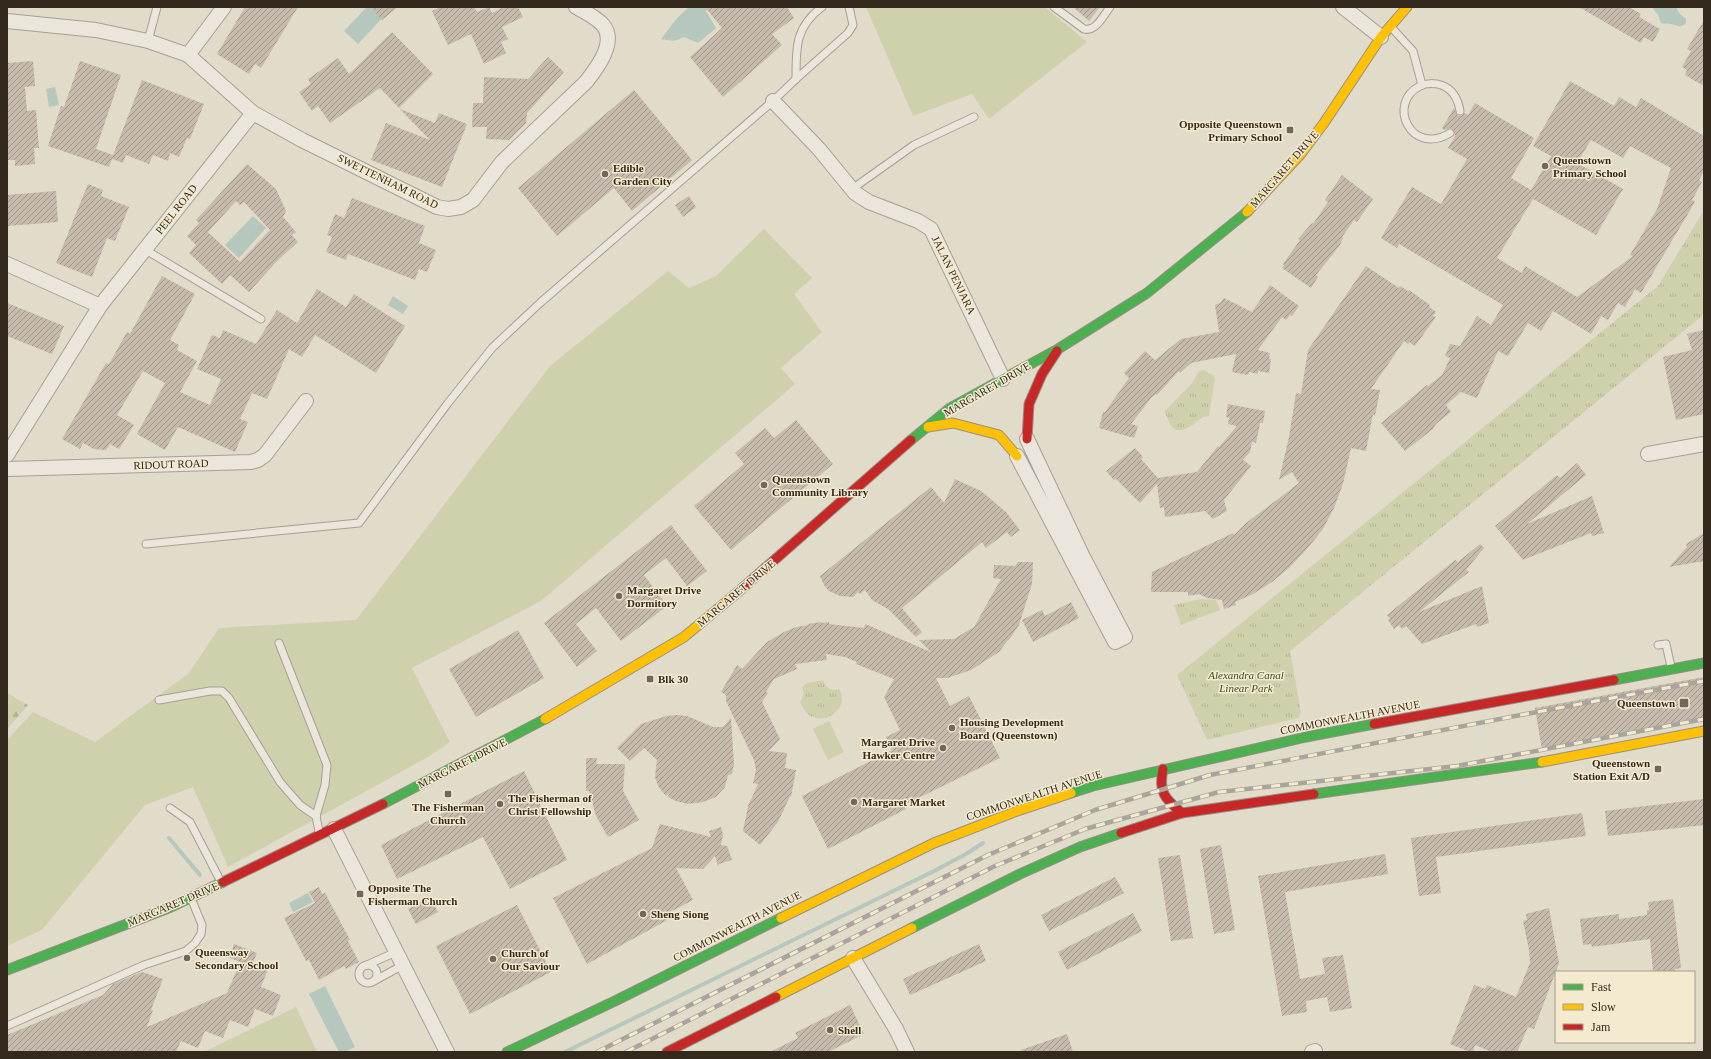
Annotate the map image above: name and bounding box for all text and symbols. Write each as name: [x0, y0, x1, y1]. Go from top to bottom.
place label: Opposite Queenstown Primary School: [1179, 118, 1282, 143]
marker: Opposite Queenstown Primary School: [1285, 125, 1295, 135]
street label: MARGARET DRIVE: [1247, 128, 1321, 210]
street label: SWETTENHAM ROAD: [336, 151, 441, 211]
place label: Queenstown Primary School: [1553, 154, 1627, 179]
marker: Queenstown Primary School: [1540, 161, 1550, 171]
place label: Edible Garden City: [613, 162, 672, 187]
marker: Edible Garden City: [600, 169, 610, 179]
street label: PEEL ROAD: [153, 182, 199, 236]
street label: JALAN PENJARA: [930, 234, 978, 316]
street label: MARGARET DRIVE: [942, 359, 1033, 419]
street label: RIDOUT ROAD: [133, 457, 209, 471]
place label: Queenstown Community Library: [772, 473, 869, 498]
marker: Queenstown Community Library: [759, 480, 769, 490]
street label: MARGARET DRIVE: [695, 557, 778, 629]
place label: Margaret Drive Dormitory: [627, 584, 701, 609]
marker: Margaret Drive Dormitory: [614, 591, 624, 601]
park label: Alexandra Canal Linear Park: [1207, 669, 1284, 694]
place label: Blk 30: [658, 673, 689, 685]
marker: Blk 30: [645, 674, 655, 684]
place label: Queenstown: [1617, 697, 1675, 709]
marker: Queenstown: [1678, 697, 1690, 709]
street label: COMMONWEALTH AVENUE: [1279, 698, 1421, 736]
place label: Housing Development Board (Queenstown): [960, 716, 1064, 742]
marker: Housing Development Board (Queenstown): [947, 723, 957, 733]
street label: MARGARET DRIVE: [416, 735, 509, 791]
place label: Margaret Drive Hawker Centre: [861, 736, 935, 761]
marker: Margaret Drive Hawker Centre: [938, 743, 948, 753]
place label: Queenstown Station Exit A/D: [1573, 757, 1650, 782]
marker: Queenstown Station Exit A/D: [1653, 764, 1663, 774]
street label: COMMONWEALTH AVENUE: [965, 767, 1104, 823]
marker: The Fisherman Church: [443, 789, 453, 799]
place label: The Fisherman of Christ Fellowship: [508, 792, 592, 817]
place label: Margaret Market: [862, 796, 946, 808]
marker: Margaret Market: [849, 797, 859, 807]
marker: The Fisherman of Christ Fellowship: [495, 799, 505, 809]
place label: The Fisherman Church: [412, 801, 484, 826]
street label: MARGARET DRIVE: [126, 879, 221, 929]
place label: Opposite The Fisherman Church: [368, 882, 457, 907]
street label: COMMONWEALTH AVENUE: [671, 888, 803, 964]
marker: Opposite The Fisherman Church: [355, 889, 365, 899]
place label: Sheng Siong: [651, 908, 709, 920]
marker: Sheng Siong: [638, 909, 648, 919]
place label: Queensway Secondary School: [195, 946, 278, 971]
place label: Church of Our Saviour: [501, 947, 560, 972]
marker: Queensway Secondary School: [182, 953, 192, 963]
marker: Church of Our Saviour: [488, 954, 498, 964]
legend: [1555, 971, 1695, 1043]
text: Fast: [1591, 980, 1612, 994]
text: Slow: [1591, 1000, 1616, 1014]
text: Jam: [1591, 1020, 1611, 1034]
place label: Shell: [838, 1024, 861, 1036]
marker: Shell: [825, 1025, 835, 1035]

